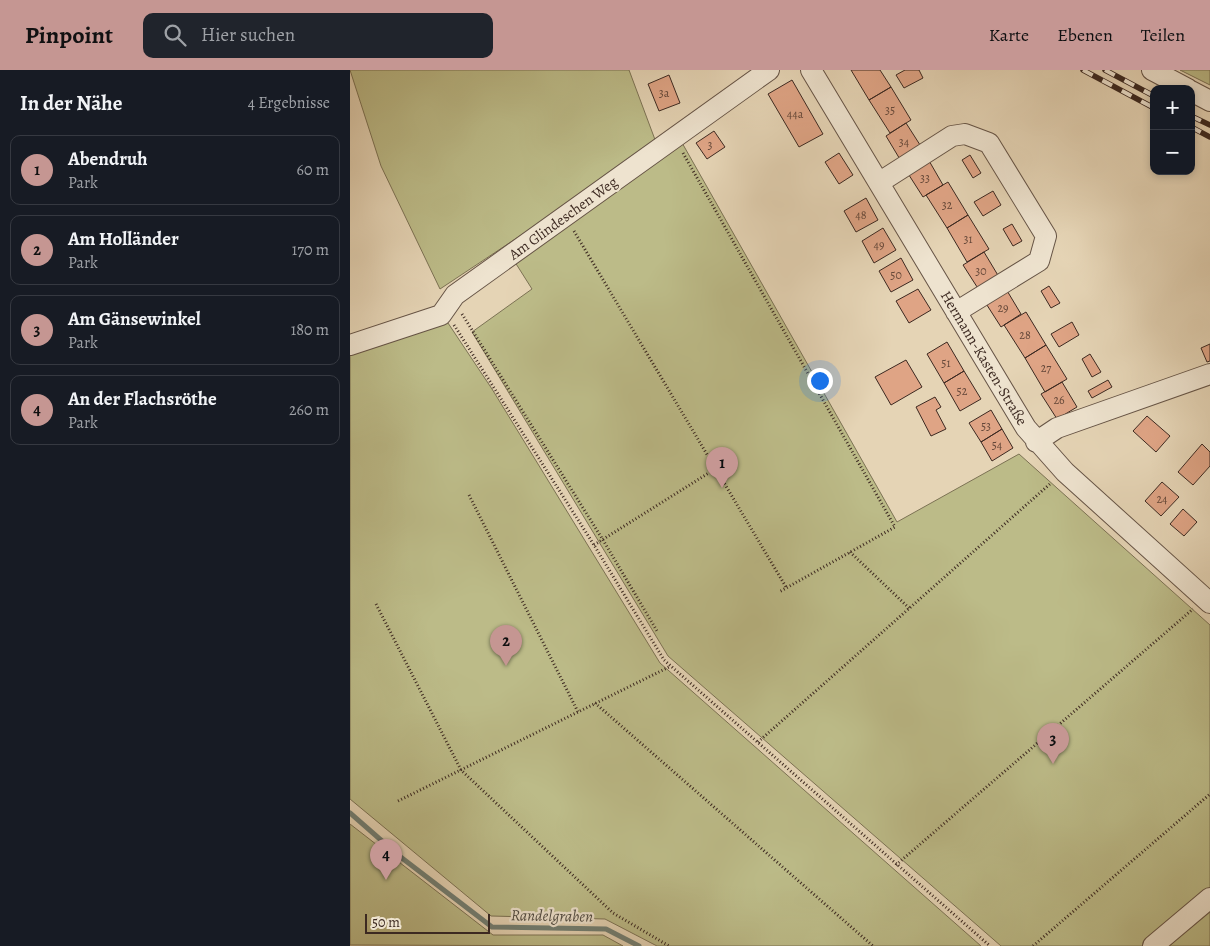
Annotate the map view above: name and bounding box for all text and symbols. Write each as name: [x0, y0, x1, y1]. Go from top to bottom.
search box: [143, 13, 493, 58]
text: Pinpoint: [25, 19, 113, 51]
icon: search: [161, 21, 189, 49]
text: Hier suchen: [201, 22, 295, 48]
text: Karte: [989, 23, 1029, 47]
text: Ebenen: [1057, 23, 1113, 47]
text: Teilen: [1141, 23, 1185, 47]
house number: 3a: [659, 85, 670, 101]
map controls: [1150, 85, 1195, 175]
button: +: [1150, 85, 1195, 130]
text: In der Nähe: [20, 89, 122, 117]
text: 4 Ergebnisse: [248, 92, 330, 114]
house number: 35: [885, 102, 895, 118]
house number: 44a: [787, 106, 804, 122]
button: −: [1150, 130, 1195, 175]
house number: 34: [899, 134, 910, 150]
house number: 3: [708, 137, 713, 153]
text: Abendruh: [68, 146, 148, 172]
text: 1: [34, 159, 40, 181]
text: 60 m: [297, 159, 329, 181]
house number: 33: [920, 170, 930, 186]
street label: Am Glindeschen Weg: [504, 171, 622, 265]
text: Park: [68, 172, 98, 194]
house number: 32: [942, 197, 953, 213]
house number: 48: [855, 207, 867, 223]
text: Am Holländer: [68, 226, 179, 252]
house number: 31: [963, 231, 973, 247]
house number: 49: [874, 237, 884, 253]
text: 2: [33, 239, 41, 261]
text: 170 m: [292, 239, 329, 261]
text: Park: [68, 252, 98, 274]
house number: 30: [975, 263, 987, 279]
house number: 50: [890, 267, 902, 283]
street label: Hermann-Kasten-Straße: [936, 287, 1032, 429]
house number: 29: [997, 300, 1009, 316]
text: Am Gänsewinkel: [68, 306, 201, 332]
text: 3: [34, 319, 40, 341]
text: 180 m: [291, 319, 329, 341]
house number: 28: [1019, 327, 1031, 343]
text: Park: [68, 332, 98, 354]
house number: 51: [941, 355, 951, 371]
house number: 27: [1041, 360, 1052, 376]
your location: [807, 368, 833, 394]
house number: 52: [957, 383, 968, 399]
text: An der Flachsröthe: [68, 386, 217, 412]
house number: 26: [1053, 392, 1065, 408]
text: 4: [33, 399, 41, 421]
text: 260 m: [289, 399, 329, 421]
text: Park: [68, 412, 98, 434]
house number: 53: [981, 418, 991, 434]
house number: 54: [992, 437, 1003, 453]
pin: 1: [706, 447, 738, 488]
house number: 24: [1156, 491, 1168, 507]
pin: 2: [490, 625, 522, 666]
pin: 3: [1037, 723, 1069, 764]
pin: 4: [370, 839, 402, 880]
water label: Randelgraben: [511, 904, 593, 928]
scale bar: [365, 911, 490, 934]
text: 50 m: [372, 913, 400, 932]

